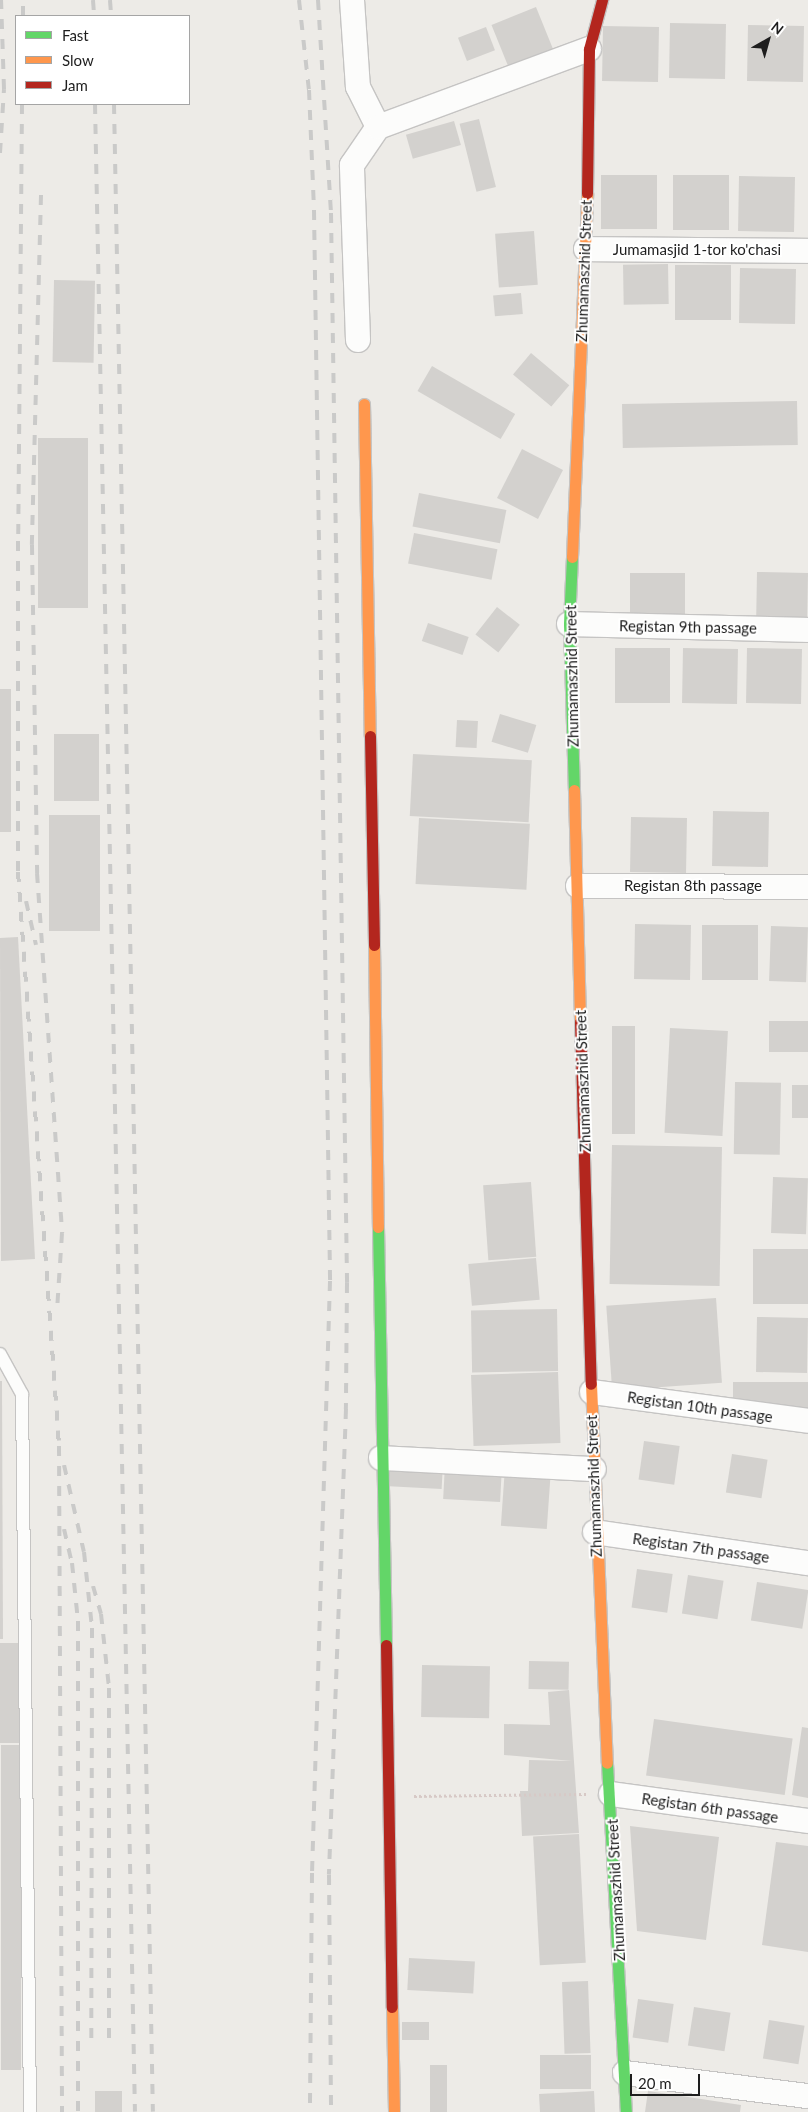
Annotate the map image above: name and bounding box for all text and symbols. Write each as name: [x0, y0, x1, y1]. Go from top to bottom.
legend: [15, 15, 190, 105]
north arrow: [743, 15, 793, 65]
text: N: [768, 18, 787, 38]
text: Fast: [62, 26, 89, 44]
text: Slow: [62, 51, 94, 69]
text: Jam: [62, 76, 88, 94]
street label: Zhumamaszhid Street: [573, 200, 595, 342]
street label: Jumamasjid 1-tor ko'chasi: [613, 241, 781, 259]
street label: Zhumamaszhid Street: [562, 605, 582, 747]
street label: Registan 9th passage: [619, 617, 757, 637]
street label: Registan 8th passage: [624, 877, 762, 895]
street label: Zhumamaszhid Street: [572, 1010, 594, 1152]
street label: Registan 10th passage: [626, 1388, 774, 1426]
street label: Zhumamaszhid Street: [583, 1415, 605, 1557]
street label: Registan 7th passage: [631, 1529, 771, 1567]
street label: Registan 6th passage: [640, 1789, 780, 1827]
street label: Zhumamaszhid Street: [603, 1818, 629, 1962]
scale bar: [633, 2064, 703, 2096]
text: 20 m: [638, 2074, 672, 2092]

